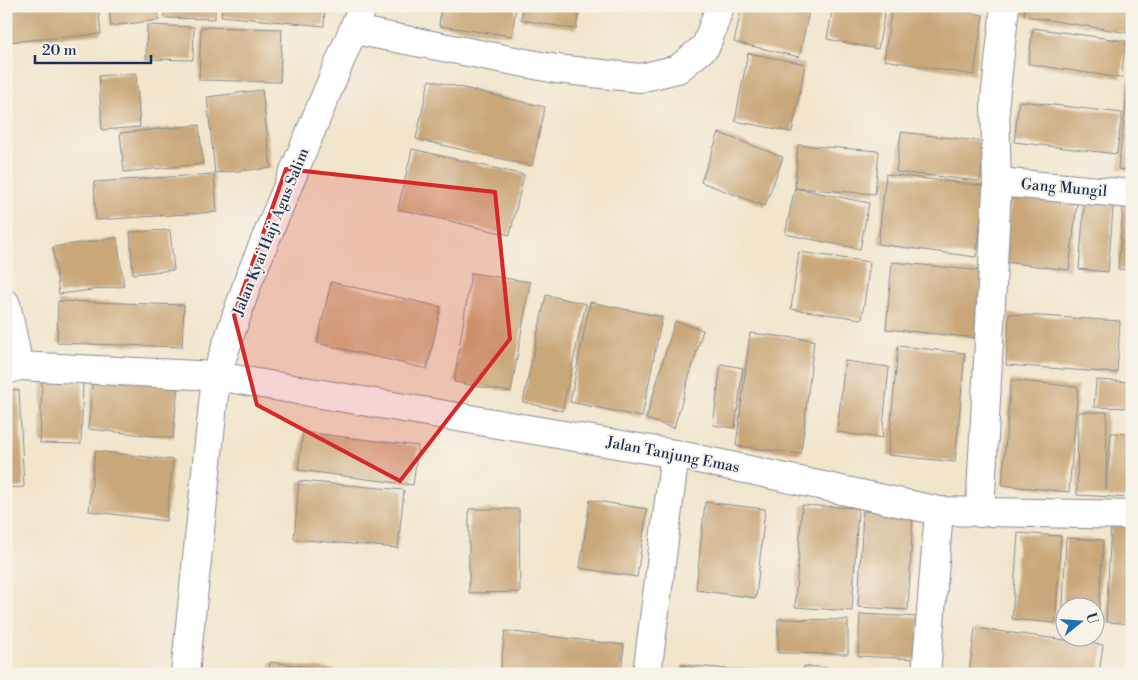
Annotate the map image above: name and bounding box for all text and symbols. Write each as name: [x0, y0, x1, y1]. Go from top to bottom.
scale bar: [35, 32, 151, 64]
text: 20 m: [42, 41, 77, 60]
street label: Jalan Kyai Haji Agus Salim: [228, 145, 313, 319]
street label: Gang Mungil: [1020, 175, 1108, 201]
street label: Jalan Tanjung Emas: [604, 433, 741, 477]
north arrow: [1056, 598, 1106, 648]
text: U: [1081, 611, 1102, 626]

